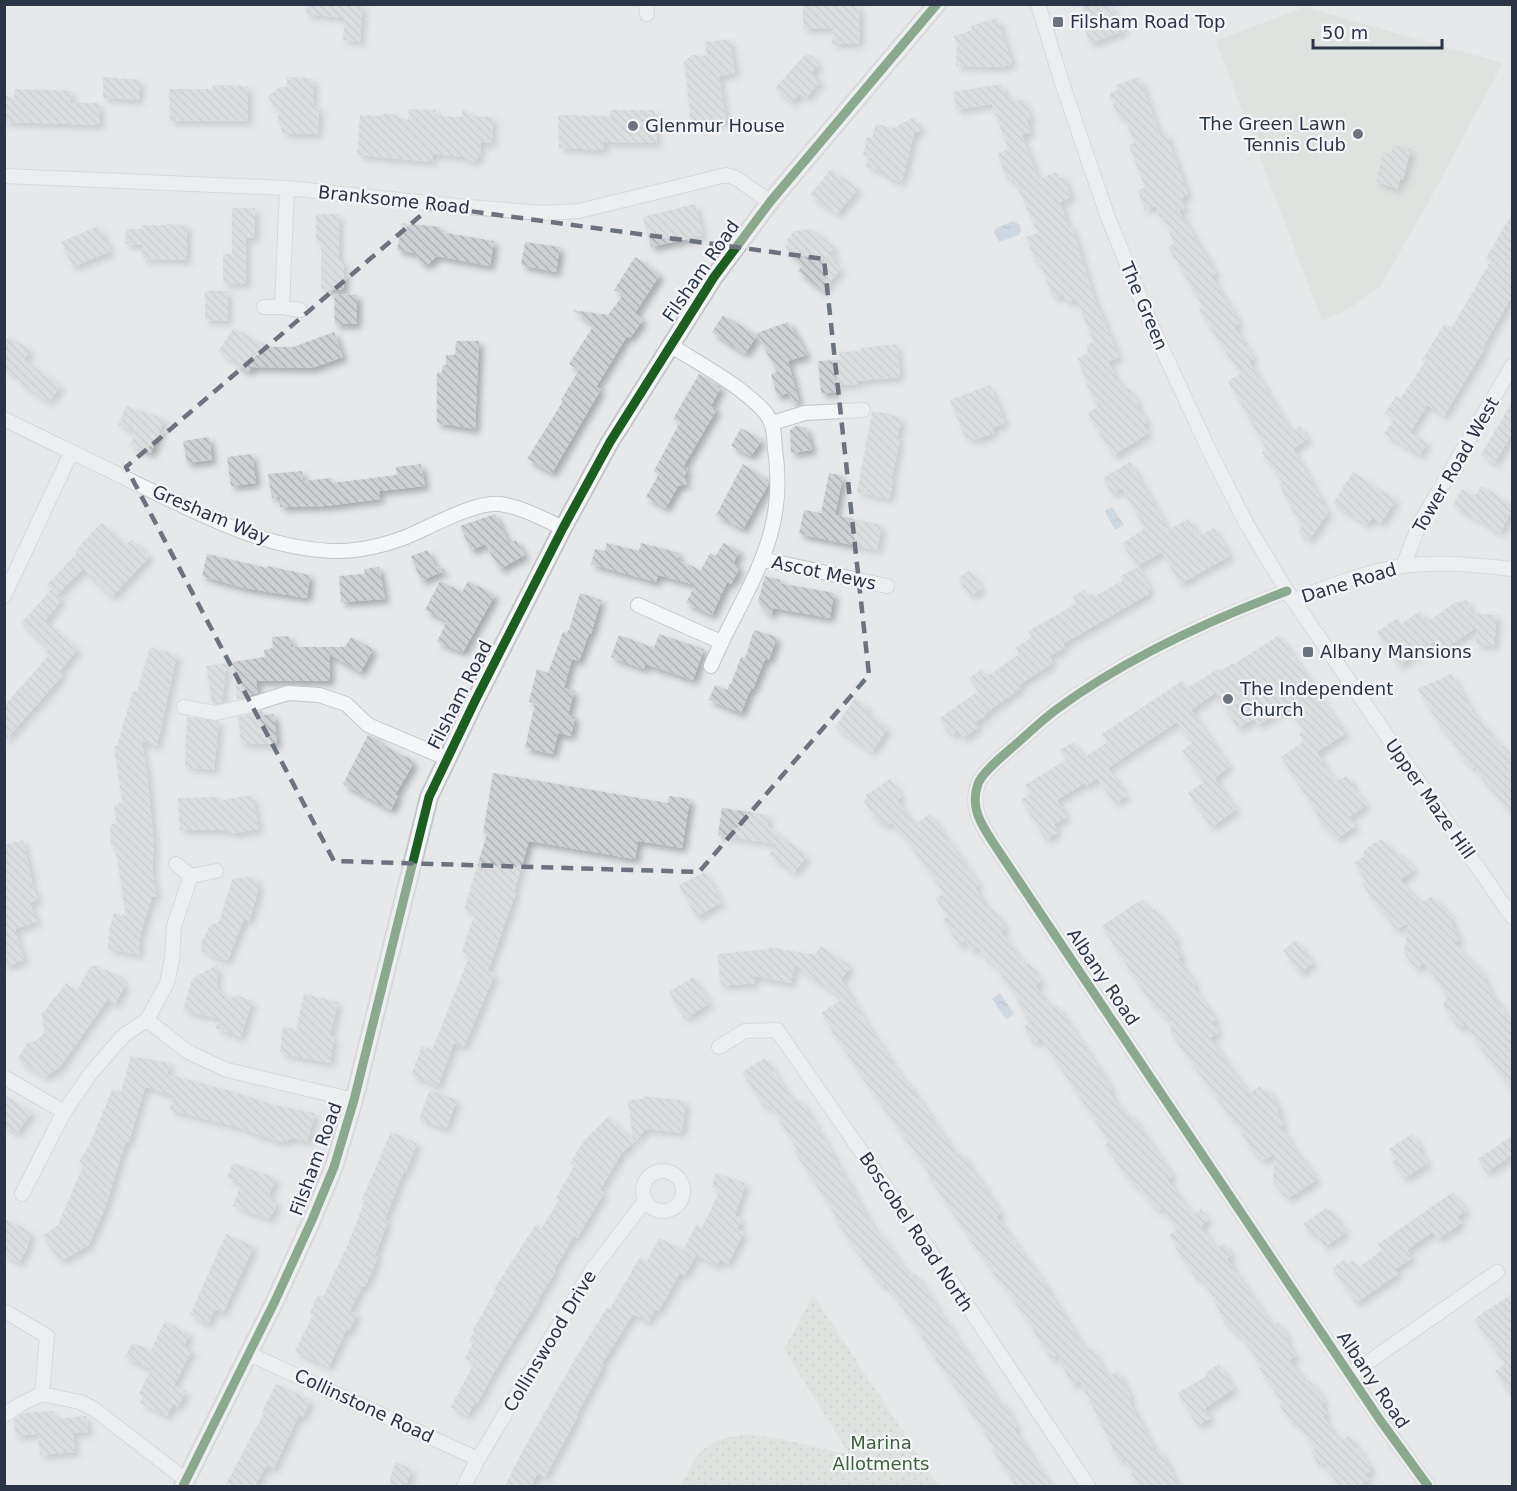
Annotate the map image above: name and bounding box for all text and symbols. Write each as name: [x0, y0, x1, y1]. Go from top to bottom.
place label: Filsham Road Top: [1070, 11, 1225, 32]
scale bar: [1313, 12, 1442, 50]
marker: Filsham Road Top: [1051, 15, 1065, 29]
text: 50 m: [1322, 22, 1368, 43]
place label: The Green Lawn Tennis Club: [1198, 113, 1346, 155]
place label: Glenmur House: [645, 115, 785, 136]
marker: Glenmur House: [626, 119, 640, 133]
marker: The Green Lawn Tennis Club: [1351, 127, 1365, 141]
street label: Branksome Road: [317, 181, 471, 218]
street label: Filsham Road: [658, 216, 743, 326]
street label: The Green: [1116, 258, 1172, 353]
street label: Tower Road West: [1408, 393, 1503, 537]
street label: Gresham Way: [149, 480, 273, 549]
street label: Ascot Mews: [770, 551, 878, 594]
street label: Dane Road: [1299, 558, 1399, 607]
street label: Filsham Road: [423, 637, 496, 753]
place label: Albany Mansions: [1320, 641, 1472, 662]
marker: Albany Mansions: [1301, 645, 1315, 659]
place label: The Independent Church: [1239, 678, 1393, 720]
marker: The Independent Church: [1221, 692, 1235, 706]
street label: Upper Maze Hill: [1381, 735, 1480, 863]
street label: Albany Road: [1063, 924, 1144, 1029]
street label: Filsham Road: [285, 1099, 346, 1218]
street label: Boscobel Road North: [855, 1148, 978, 1316]
street label: Collinswood Drive: [499, 1266, 600, 1415]
street label: Albany Road: [1333, 1327, 1414, 1432]
street label: Collinstone Road: [291, 1364, 437, 1447]
park label: Marina Allotments: [833, 1432, 929, 1474]

